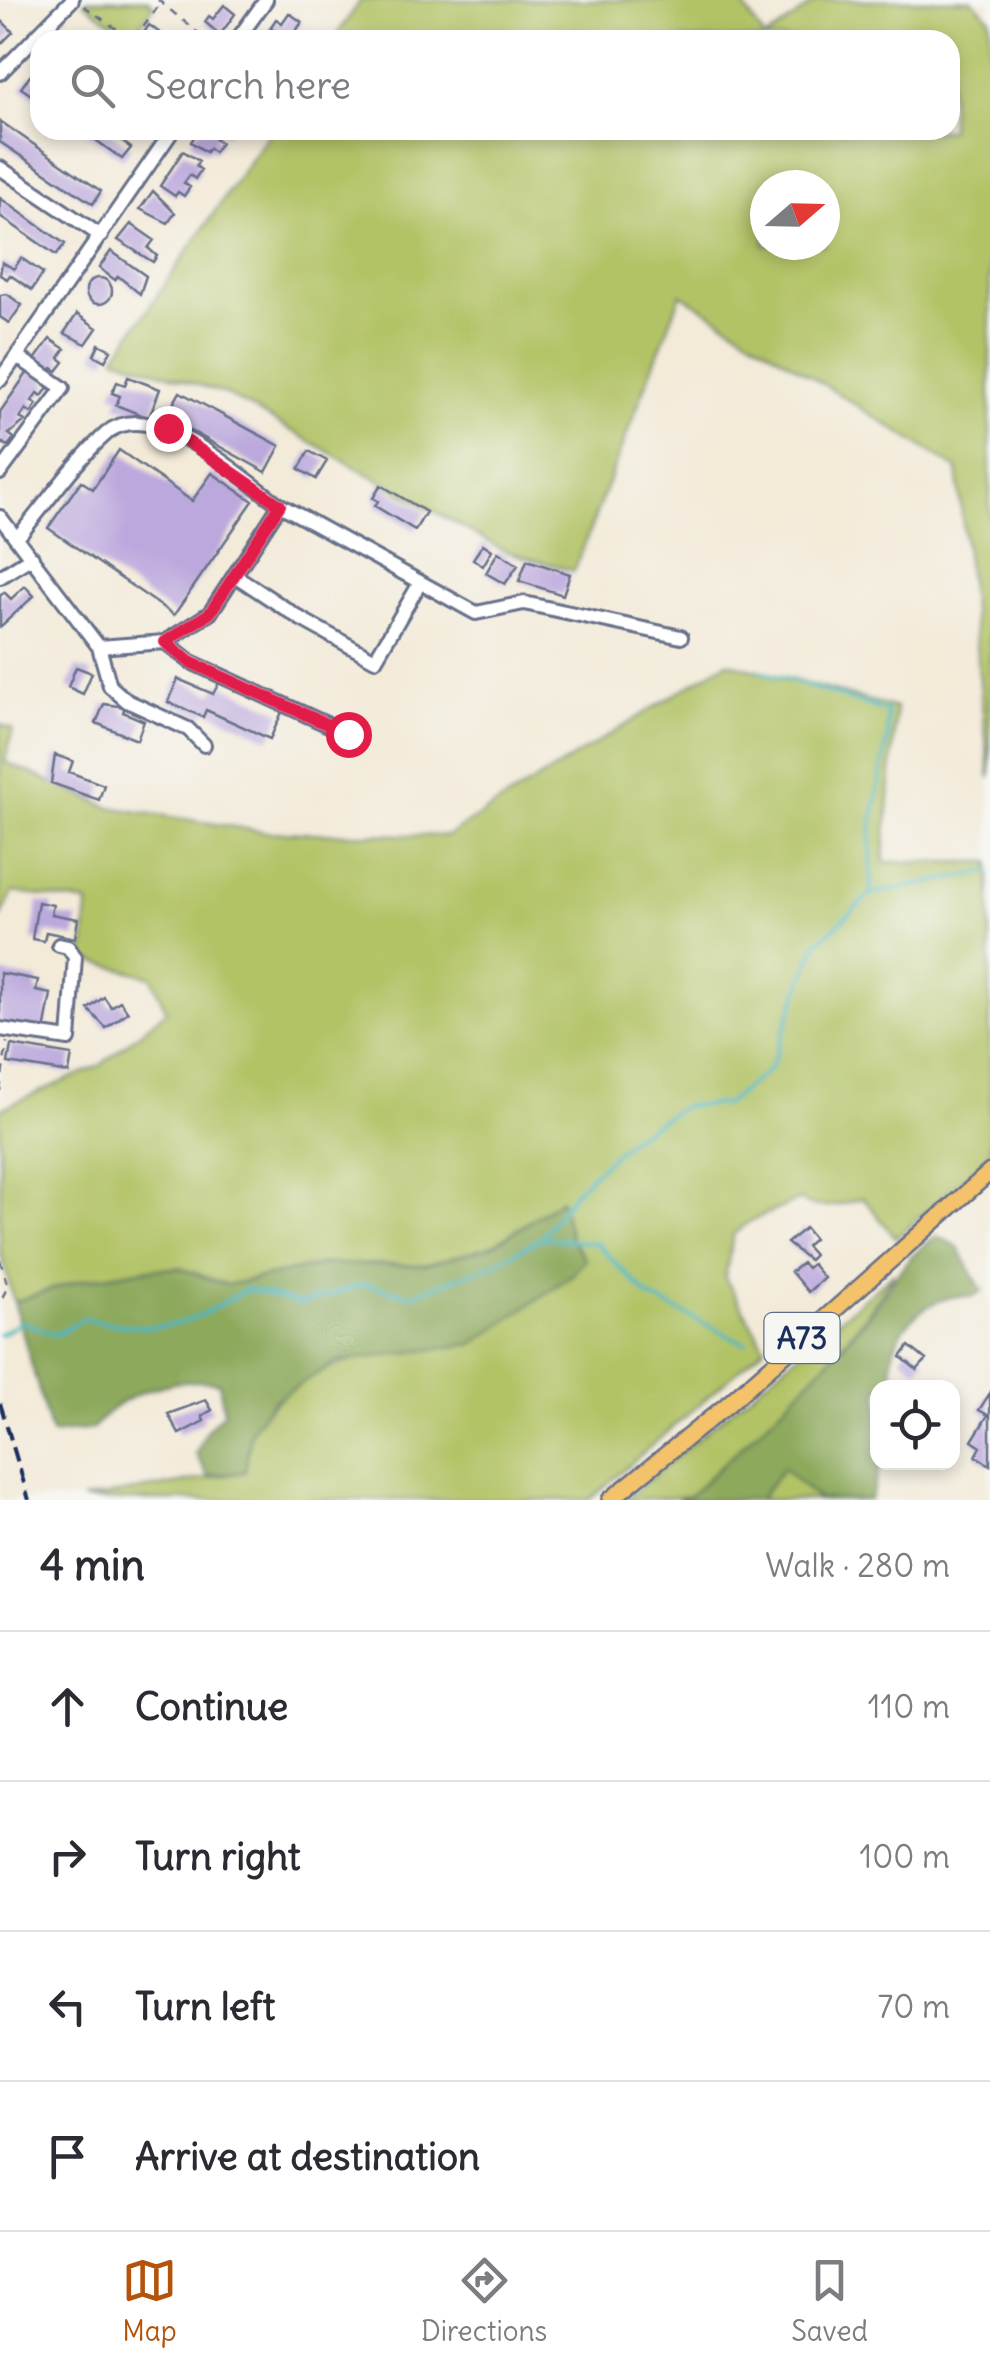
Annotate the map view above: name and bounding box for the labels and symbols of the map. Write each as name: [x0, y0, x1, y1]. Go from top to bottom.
north arrow: [750, 170, 840, 260]
route end: [146, 406, 192, 452]
route start: [326, 712, 372, 758]
road number: A73: [764, 1313, 840, 1363]

